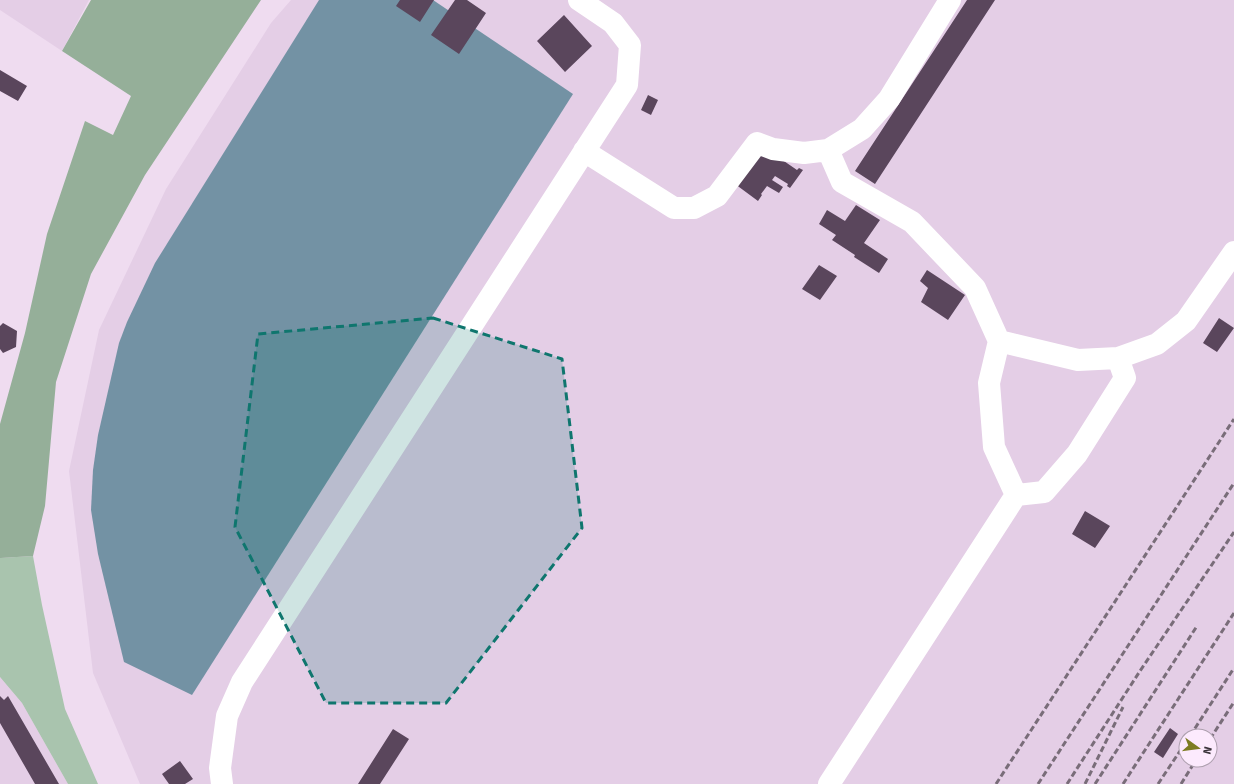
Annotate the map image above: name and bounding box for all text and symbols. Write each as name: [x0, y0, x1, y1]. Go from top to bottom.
north arrow: [1178, 728, 1218, 768]
text: N: [1200, 745, 1214, 756]

